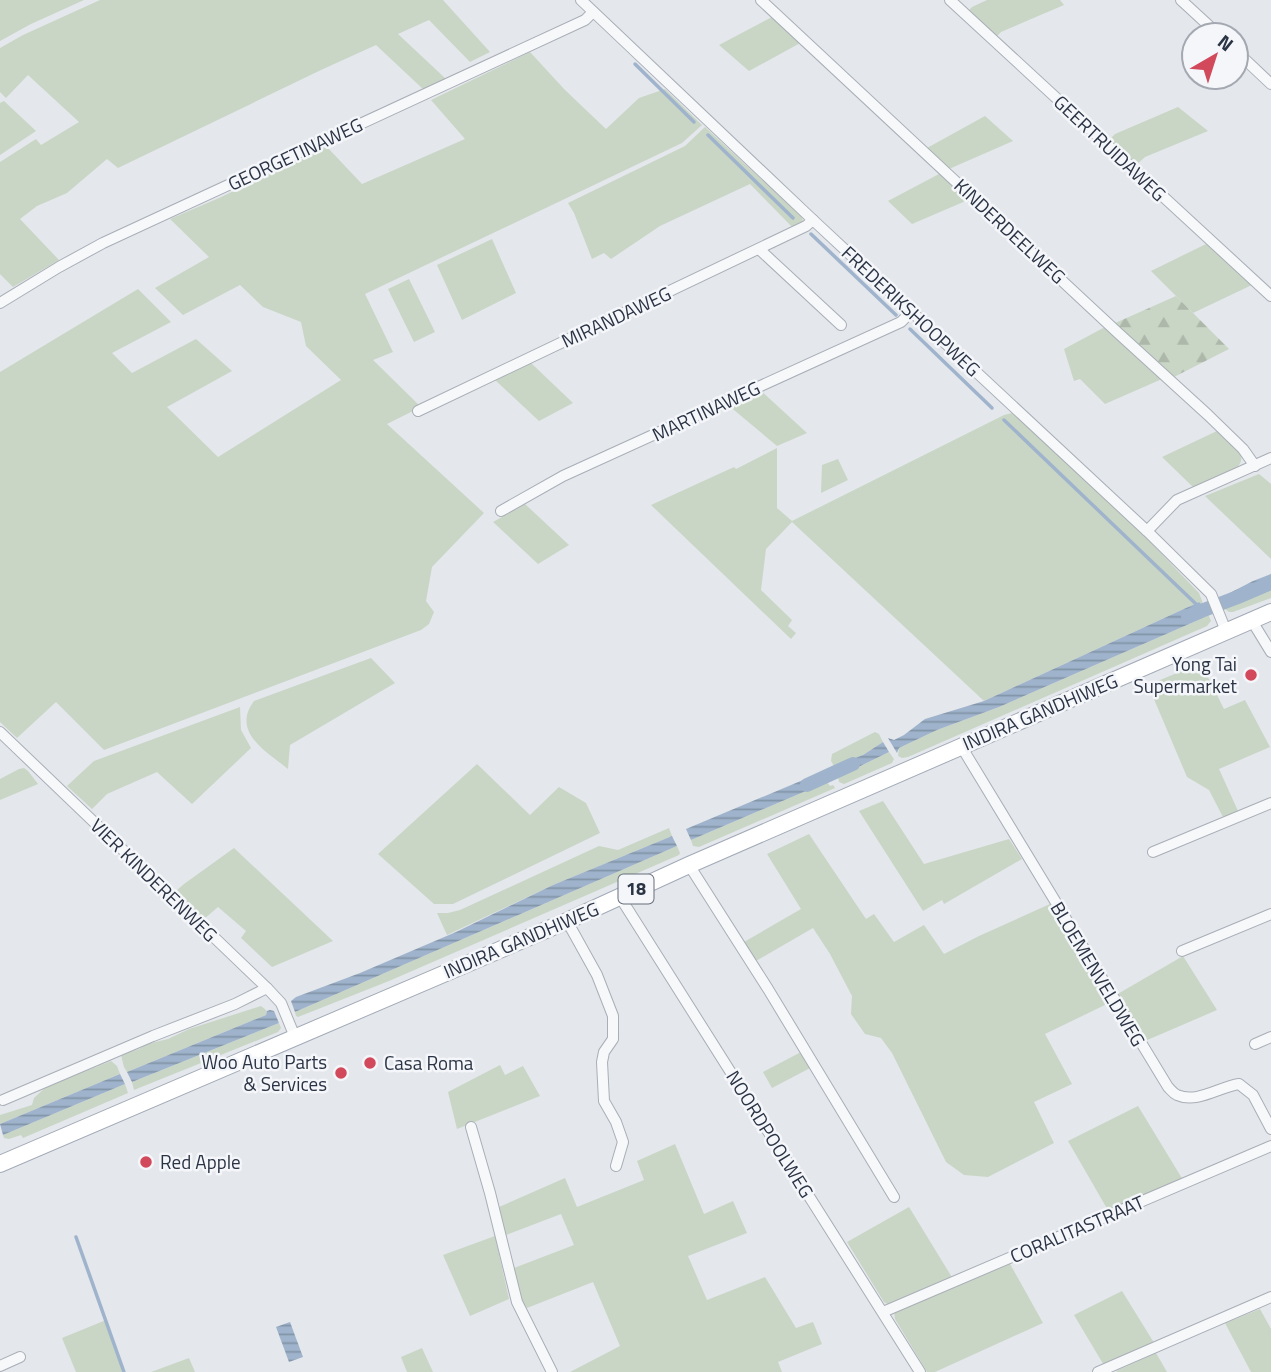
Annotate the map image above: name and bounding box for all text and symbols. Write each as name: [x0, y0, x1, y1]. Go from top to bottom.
north arrow: [1180, 21, 1250, 91]
text: N: [1212, 27, 1240, 58]
street label: GEERTRUIDAWEG: [1048, 88, 1173, 208]
street label: GEORGETINAWEG: [223, 110, 367, 198]
street label: KINDERDEELWEG: [948, 171, 1073, 290]
street label: FREDERIKSHOOPWEG: [835, 238, 987, 383]
street label: MIRANDAWEG: [556, 278, 675, 355]
street label: MARTINAWEG: [647, 373, 765, 448]
place label: Yong Tai Supermarket: [1133, 649, 1237, 700]
street label: INDIRA GANDHIWEG: [958, 666, 1122, 757]
marker: Yong Tai Supermarket: [1243, 667, 1259, 683]
street label: VIER KINDERENWEG: [84, 811, 225, 948]
road number: 18: [618, 874, 654, 904]
street label: INDIRA GANDHIWEG: [439, 894, 603, 985]
street label: BLOEMENVELDWEG: [1044, 896, 1153, 1052]
place label: Woo Auto Parts & Services: [201, 1047, 327, 1098]
place label: Casa Roma: [384, 1048, 474, 1077]
marker: Casa Roma: [362, 1055, 378, 1071]
street label: NOORDPOOLWEG: [720, 1064, 821, 1203]
marker: Woo Auto Parts & Services: [333, 1065, 349, 1081]
place label: Red Apple: [160, 1147, 241, 1176]
marker: Red Apple: [138, 1154, 154, 1170]
street label: CORALITASTRAAT: [1005, 1187, 1148, 1270]

